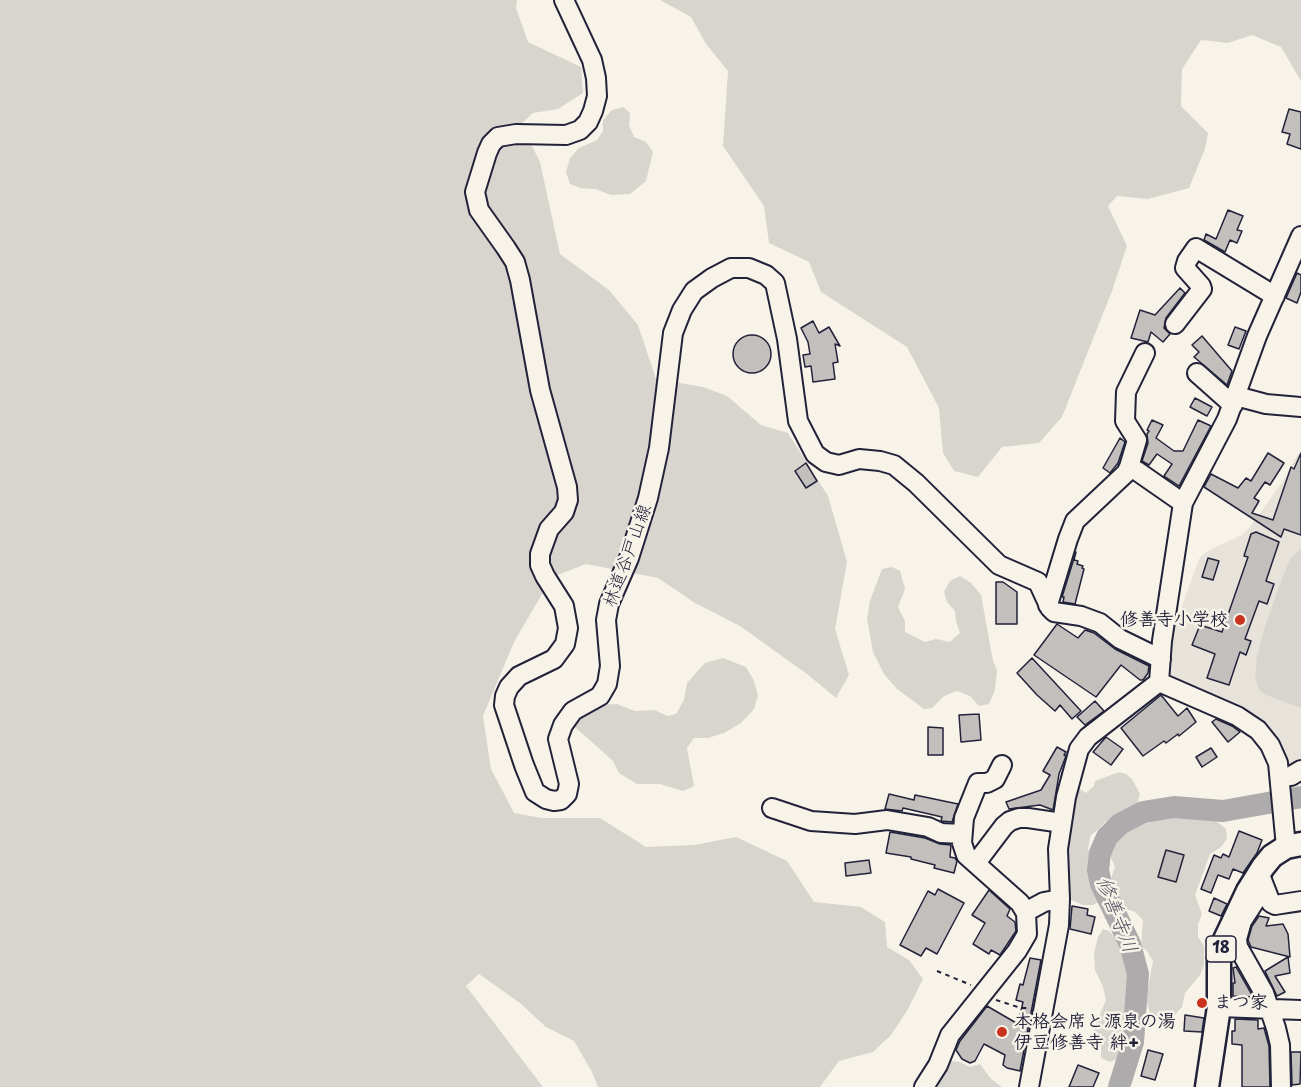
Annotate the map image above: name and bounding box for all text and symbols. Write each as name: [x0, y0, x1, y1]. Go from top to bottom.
street label: 林道谷戸山線: [599, 502, 657, 610]
place label: 修善寺小学校: [1120, 609, 1228, 631]
marker: 修善寺小学校: [1233, 613, 1247, 627]
water label: 修善寺川: [1090, 873, 1142, 957]
road number: 18: [1206, 936, 1236, 962]
place label: まつ家: [1214, 992, 1268, 1014]
marker: まつ家: [1195, 996, 1209, 1010]
place label: 本格会席と源泉の湯 伊豆修善寺 絆+: [1014, 1011, 1176, 1054]
marker: 本格会席と源泉の湯 伊豆修善寺 絆+: [995, 1025, 1009, 1039]

